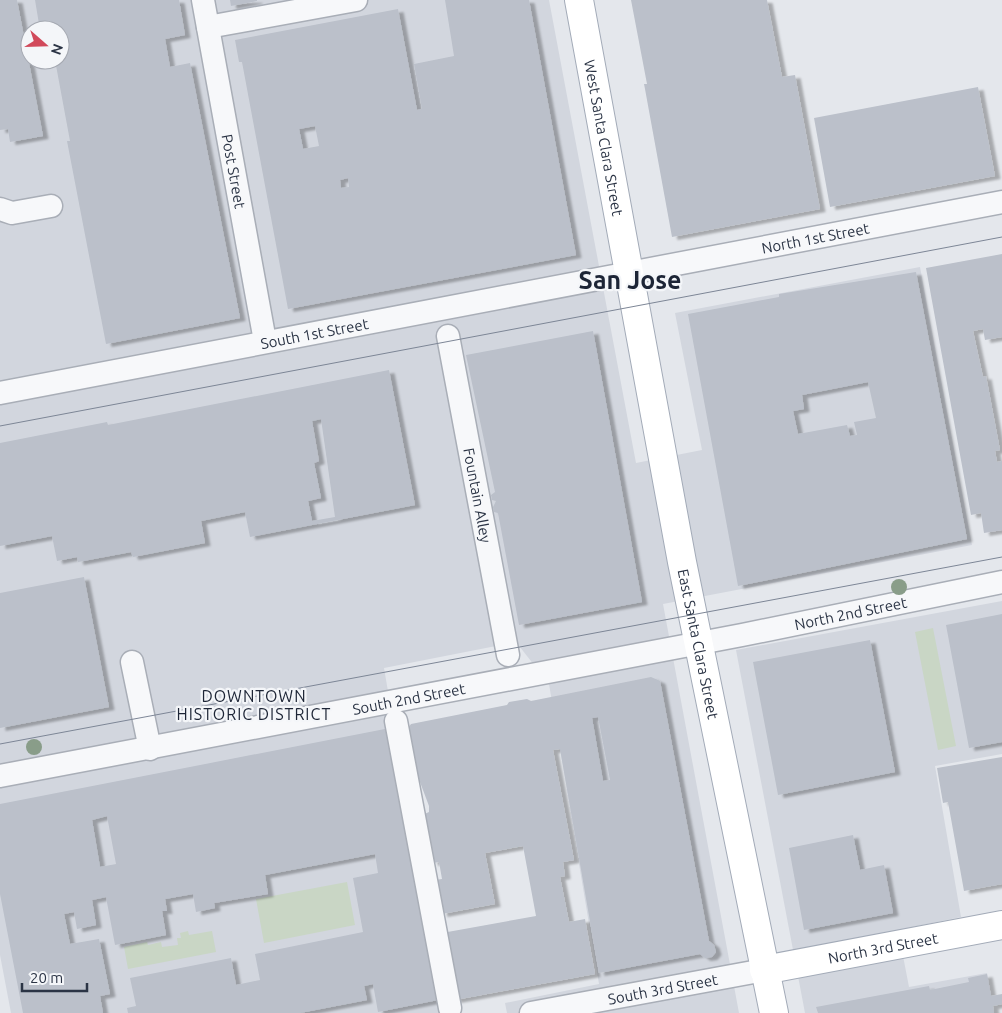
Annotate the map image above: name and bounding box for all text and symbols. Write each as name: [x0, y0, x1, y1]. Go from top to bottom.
north arrow: [20, 20, 70, 70]
text: N: [48, 42, 67, 57]
street label: West Santa Clara Street: [582, 58, 627, 217]
street label: Post Street: [219, 133, 249, 210]
street label: North 1st Street: [760, 219, 871, 256]
district label: San Jose: [579, 266, 681, 294]
street label: South 1st Street: [259, 314, 370, 352]
street label: Fountain Alley: [461, 446, 495, 544]
street label: East Santa Clara Street: [675, 567, 722, 721]
street label: North 2nd Street: [793, 593, 908, 633]
street label: South 2nd Street: [351, 679, 467, 717]
district label: DOWNTOWN HISTORIC DISTRICT: [177, 687, 331, 723]
street label: North 3rd Street: [827, 929, 939, 966]
scale bar: [22, 960, 88, 992]
text: 20 m: [30, 969, 63, 986]
street label: South 3rd Street: [606, 970, 719, 1007]

